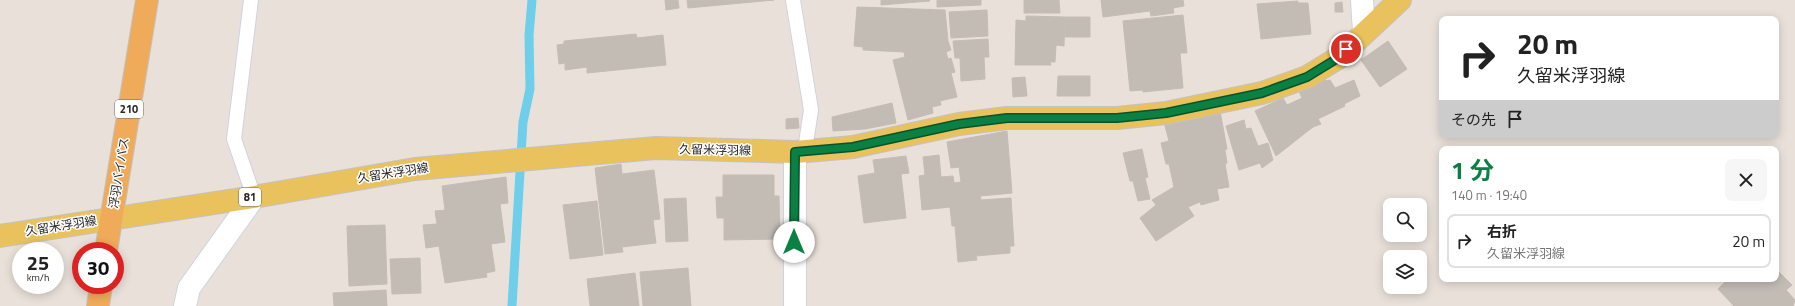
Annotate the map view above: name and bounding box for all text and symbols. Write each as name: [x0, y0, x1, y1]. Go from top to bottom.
text: 20 m: [1517, 22, 1578, 65]
pin: [1329, 32, 1363, 66]
icon: right: [1451, 32, 1503, 84]
icon: arrive: [1335, 38, 1357, 60]
text: 久留米浮羽線: [1517, 62, 1625, 89]
road number: 210: [115, 100, 143, 118]
text: その先: [1451, 108, 1496, 131]
icon: arrive: [1504, 108, 1526, 130]
street label: 浮羽バイパス: [104, 136, 134, 210]
street label: 久留米浮羽線: [679, 139, 751, 160]
text: 1 分: [1451, 152, 1494, 188]
street label: 久留米浮羽線: [356, 157, 430, 188]
button: close: [1725, 159, 1767, 201]
text: 140 m · 19:40: [1451, 185, 1527, 205]
road number: 81: [239, 188, 261, 206]
map controls: [1383, 198, 1427, 294]
button: search: [1383, 198, 1427, 242]
street label: 久留米浮羽線: [24, 210, 98, 241]
text: 右折: [1487, 220, 1517, 243]
position arrow: [773, 221, 815, 263]
icon: right: [1453, 230, 1475, 252]
text: 20 m: [1732, 230, 1765, 253]
speed limit sign: 30: [72, 242, 124, 294]
text: 久留米浮羽線: [1487, 243, 1565, 263]
text: 25: [27, 247, 49, 278]
button: layers: [1383, 250, 1427, 294]
text: km/h: [27, 270, 49, 285]

